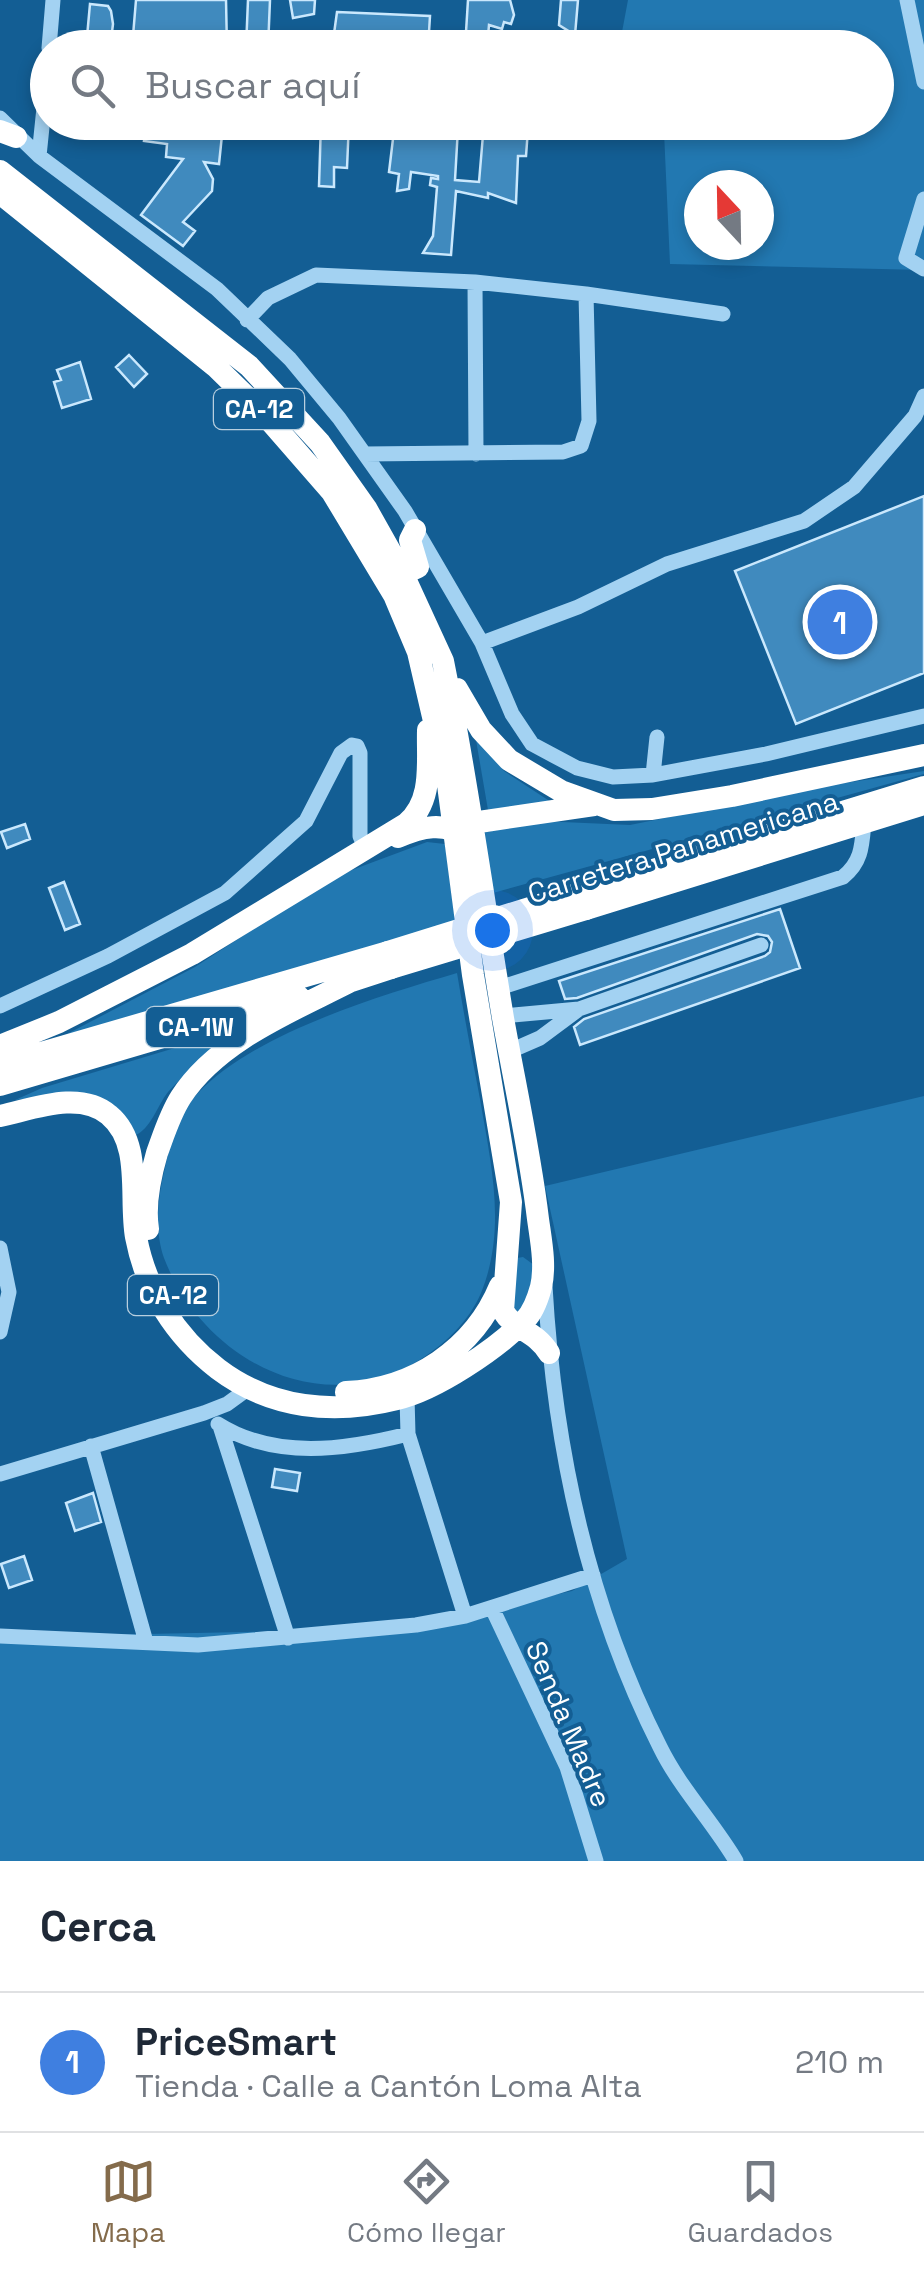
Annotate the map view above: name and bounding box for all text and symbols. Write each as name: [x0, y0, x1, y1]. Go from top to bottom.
search box: [30, 30, 894, 140]
icon: search: [65, 58, 120, 113]
text: Buscar aquí: [145, 61, 360, 109]
north arrow: [684, 170, 774, 260]
road number: CA-12: [214, 389, 304, 429]
pin: 1: [808, 584, 872, 660]
street label: Carretera Panamericana: [523, 783, 843, 911]
your location: [467, 905, 518, 956]
road number: CA-1W: [146, 1007, 246, 1047]
road number: CA-12: [128, 1275, 218, 1315]
street label: Senda Madre: [518, 1636, 620, 1812]
text: Cerca: [40, 1900, 156, 1953]
text: PriceSmart: [135, 2018, 337, 2066]
text: 1: [65, 2042, 80, 2082]
text: 210 m: [795, 2042, 884, 2082]
text: Tienda · Calle a Cantón Loma Alta: [135, 2066, 642, 2106]
tab: Mapa: [91, 2154, 165, 2250]
tab: Cómo llegar: [347, 2154, 506, 2250]
tab: Guardados: [688, 2154, 833, 2250]

